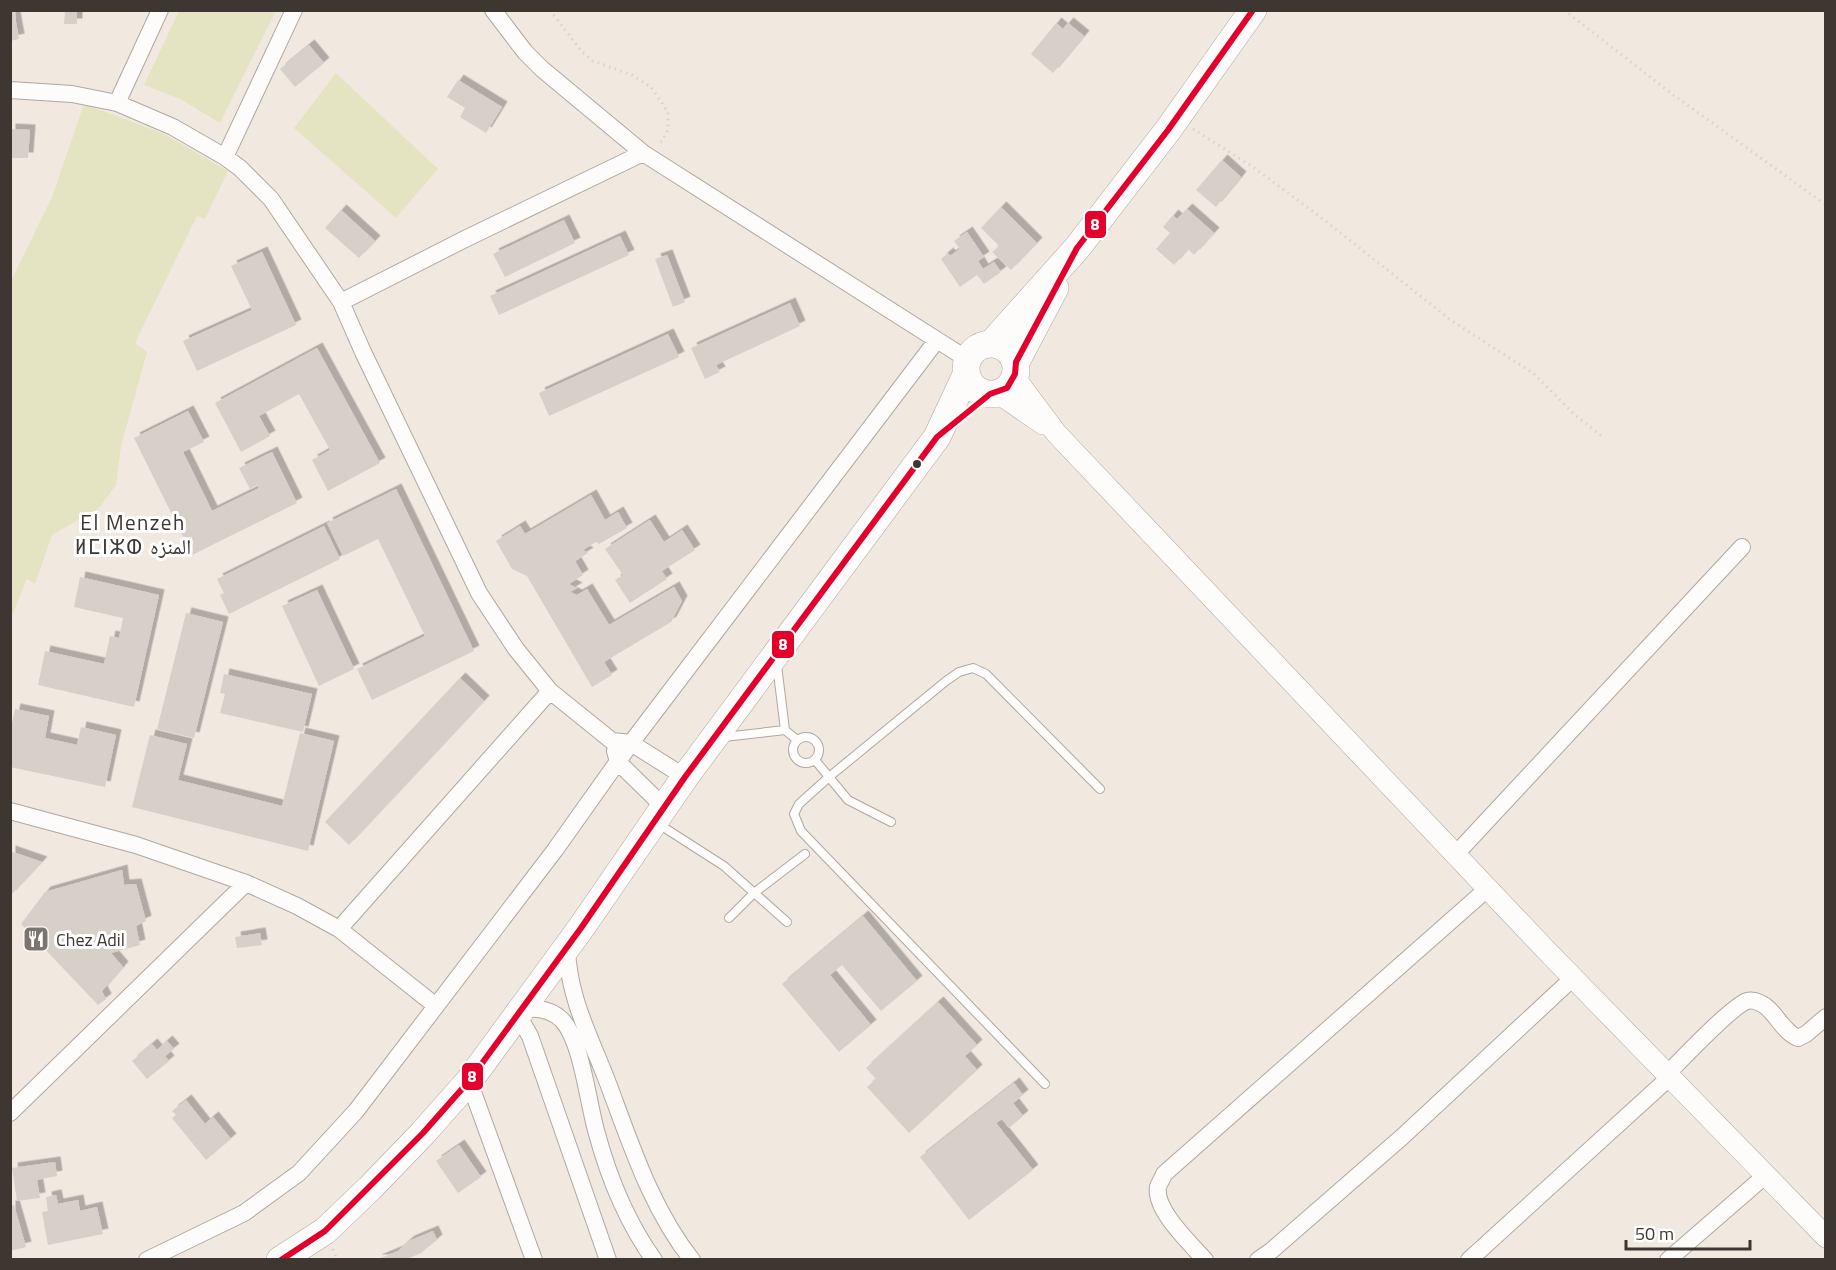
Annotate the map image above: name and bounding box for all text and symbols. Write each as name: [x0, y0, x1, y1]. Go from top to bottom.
line badge: 8: [1084, 210, 1107, 239]
text: 8: [1091, 212, 1100, 236]
unlabelled marker: [911, 458, 923, 470]
district label: El Menzeh ⵍⵎⵏⵣⵀ المنزه: [75, 506, 191, 562]
line badge: 8: [771, 630, 795, 659]
text: 8: [779, 632, 788, 656]
restaurant icon: Chez Adil: [21, 924, 51, 954]
place label: Chez Adil: [56, 926, 125, 953]
line badge: 8: [461, 1062, 484, 1091]
text: 8: [468, 1064, 477, 1088]
scale bar: [1626, 1213, 1750, 1251]
text: 50 m: [1635, 1220, 1674, 1247]

